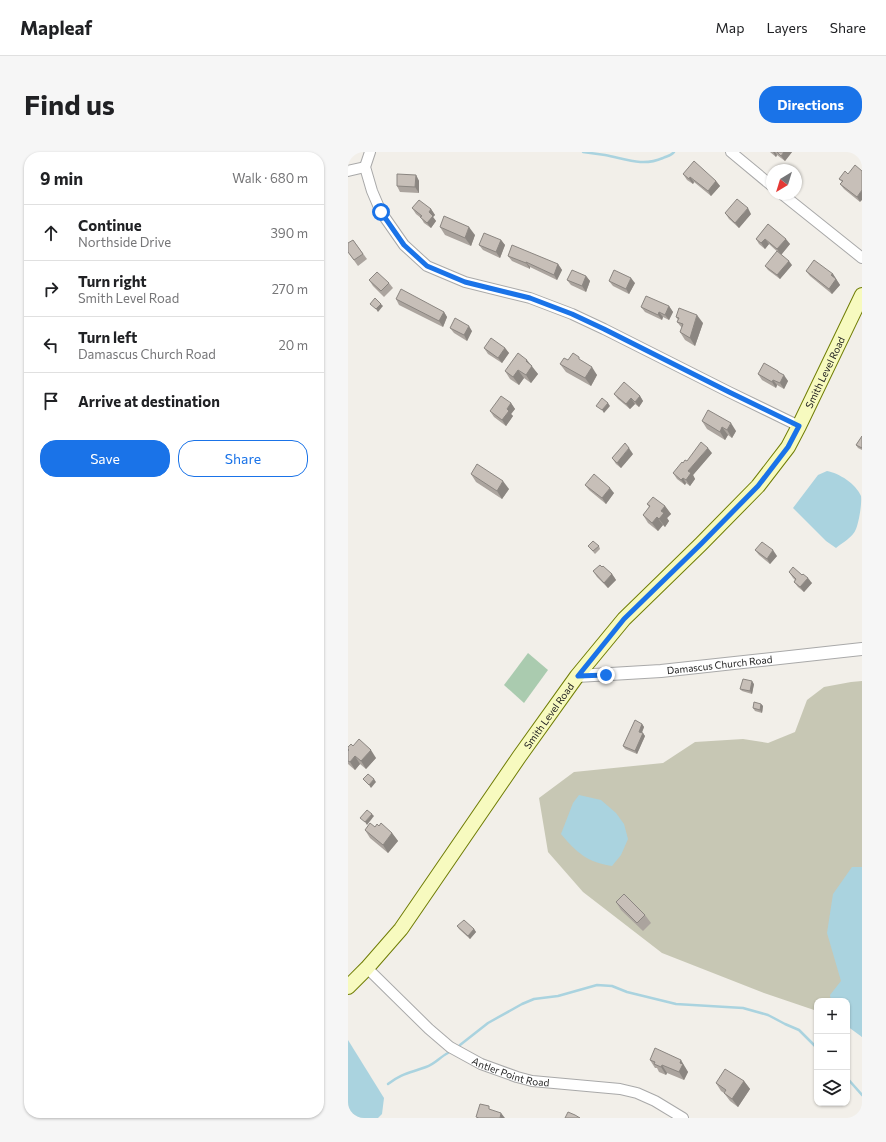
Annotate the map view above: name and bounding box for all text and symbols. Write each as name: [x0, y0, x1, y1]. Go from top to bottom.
text: Mapleaf: [20, 16, 92, 39]
text: Map: [716, 19, 744, 36]
text: Layers: [766, 19, 808, 36]
text: Share: [830, 19, 866, 36]
button: Directions: [759, 86, 862, 123]
text: Find us: [24, 87, 115, 121]
north arrow: [766, 164, 802, 200]
text: 9 min: [40, 168, 83, 189]
text: Walk · 680 m: [232, 170, 308, 186]
route start: [372, 203, 390, 221]
text: Continue: [78, 216, 142, 234]
icon: ahead: [40, 222, 62, 244]
text: 390 m: [270, 225, 308, 241]
text: Northside Drive: [78, 234, 171, 250]
text: Turn right: [78, 272, 147, 290]
icon: right: [40, 278, 62, 300]
text: 270 m: [272, 281, 308, 297]
text: Smith Level Road: [78, 290, 179, 306]
text: Turn left: [78, 328, 137, 346]
icon: left: [40, 334, 62, 356]
street label: Smith Level Road: [803, 334, 847, 410]
text: 20 m: [279, 337, 308, 353]
text: Damascus Church Road: [78, 346, 216, 362]
icon: arrive: [40, 390, 62, 412]
text: Arrive at destination: [78, 392, 220, 410]
button: Save: [40, 440, 170, 477]
button: Share: [178, 440, 308, 477]
street label: Damascus Church Road: [666, 653, 773, 676]
route end: [597, 666, 615, 684]
street label: Smith Level Road: [521, 680, 576, 751]
map controls: [814, 998, 850, 1106]
button: +: [814, 998, 850, 1034]
button: −: [814, 1034, 850, 1070]
street label: Antler Point Road: [470, 1054, 550, 1089]
button: layers: [814, 1070, 850, 1106]

